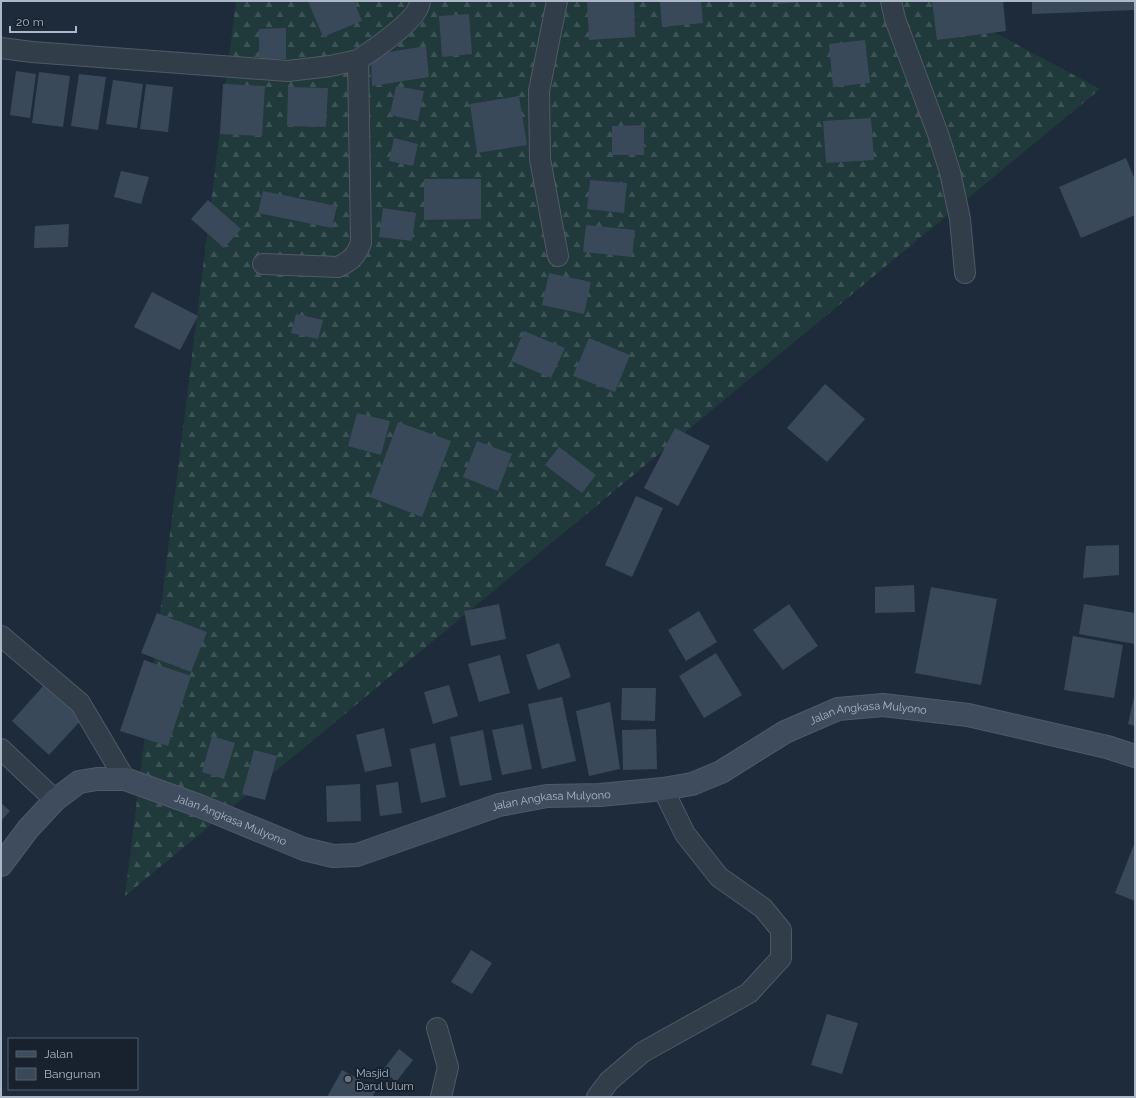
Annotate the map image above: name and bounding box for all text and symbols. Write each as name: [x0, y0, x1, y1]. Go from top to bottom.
scale bar: [10, 8, 76, 34]
text: 20 m: [16, 15, 44, 29]
street label: Jalan Angkasa Mulyono: [807, 699, 928, 727]
street label: Jalan Angkasa Mulyono: [490, 787, 612, 814]
street label: Jalan Angkasa Mulyono: [173, 791, 289, 848]
legend: [8, 1038, 138, 1090]
text: Jalan: [44, 1047, 73, 1061]
text: Bangunan: [44, 1067, 101, 1081]
place label: Masjid Darul Ulum: [356, 1067, 414, 1093]
marker: Masjid Darul Ulum: [343, 1074, 353, 1084]

